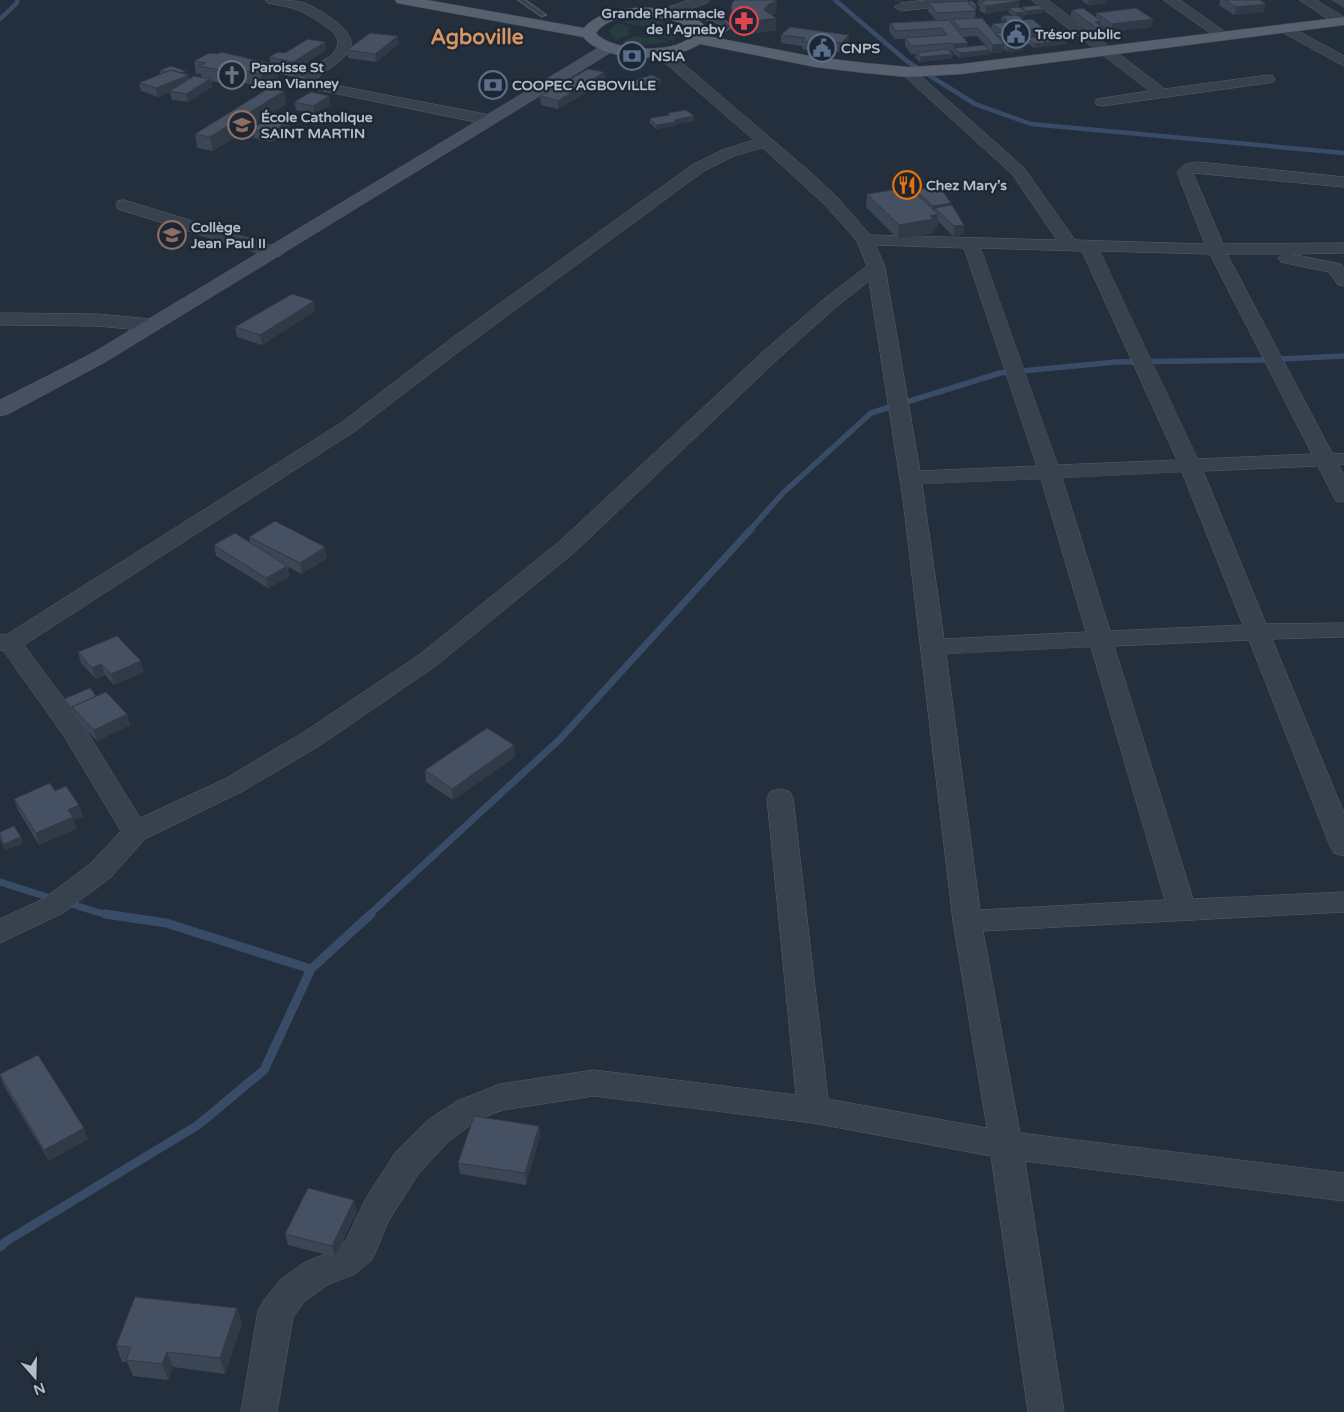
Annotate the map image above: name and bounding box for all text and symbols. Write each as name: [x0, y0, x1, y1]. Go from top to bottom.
place label: Grande Pharmacie de l'Agneby: [602, 5, 725, 38]
pharmacy icon: Grande Pharmacie de l'Agneby: [729, 6, 759, 36]
public building icon: Trésor public: [1001, 19, 1031, 49]
district label: Agboville: [430, 25, 524, 50]
place label: Trésor public: [1034, 26, 1121, 43]
public building icon: CNPS: [807, 33, 837, 63]
place label: CNPS: [841, 40, 880, 57]
bank icon: NSIA: [617, 41, 647, 71]
place label: NSIA: [651, 48, 686, 65]
place label: Paroisse St Jean Vianney: [250, 59, 339, 92]
church icon: Paroisse St Jean Vianney: [217, 60, 247, 90]
bank icon: COOPEC AGBOVILLE: [478, 70, 508, 100]
place label: COOPEC AGBOVILLE: [512, 77, 656, 94]
place label: École Catholique SAINT MARTIN: [261, 109, 373, 142]
school or university icon: École Catholique SAINT MARTIN: [227, 110, 257, 140]
restaurant icon: Chez Mary’s: [892, 170, 922, 200]
place label: Chez Mary’s: [926, 177, 1007, 194]
place label: Collège Jean Paul II: [190, 219, 266, 252]
school or university icon: Collège Jean Paul II: [157, 220, 187, 250]
north arrow: [10, 1352, 60, 1402]
text: N: [31, 1379, 47, 1399]

